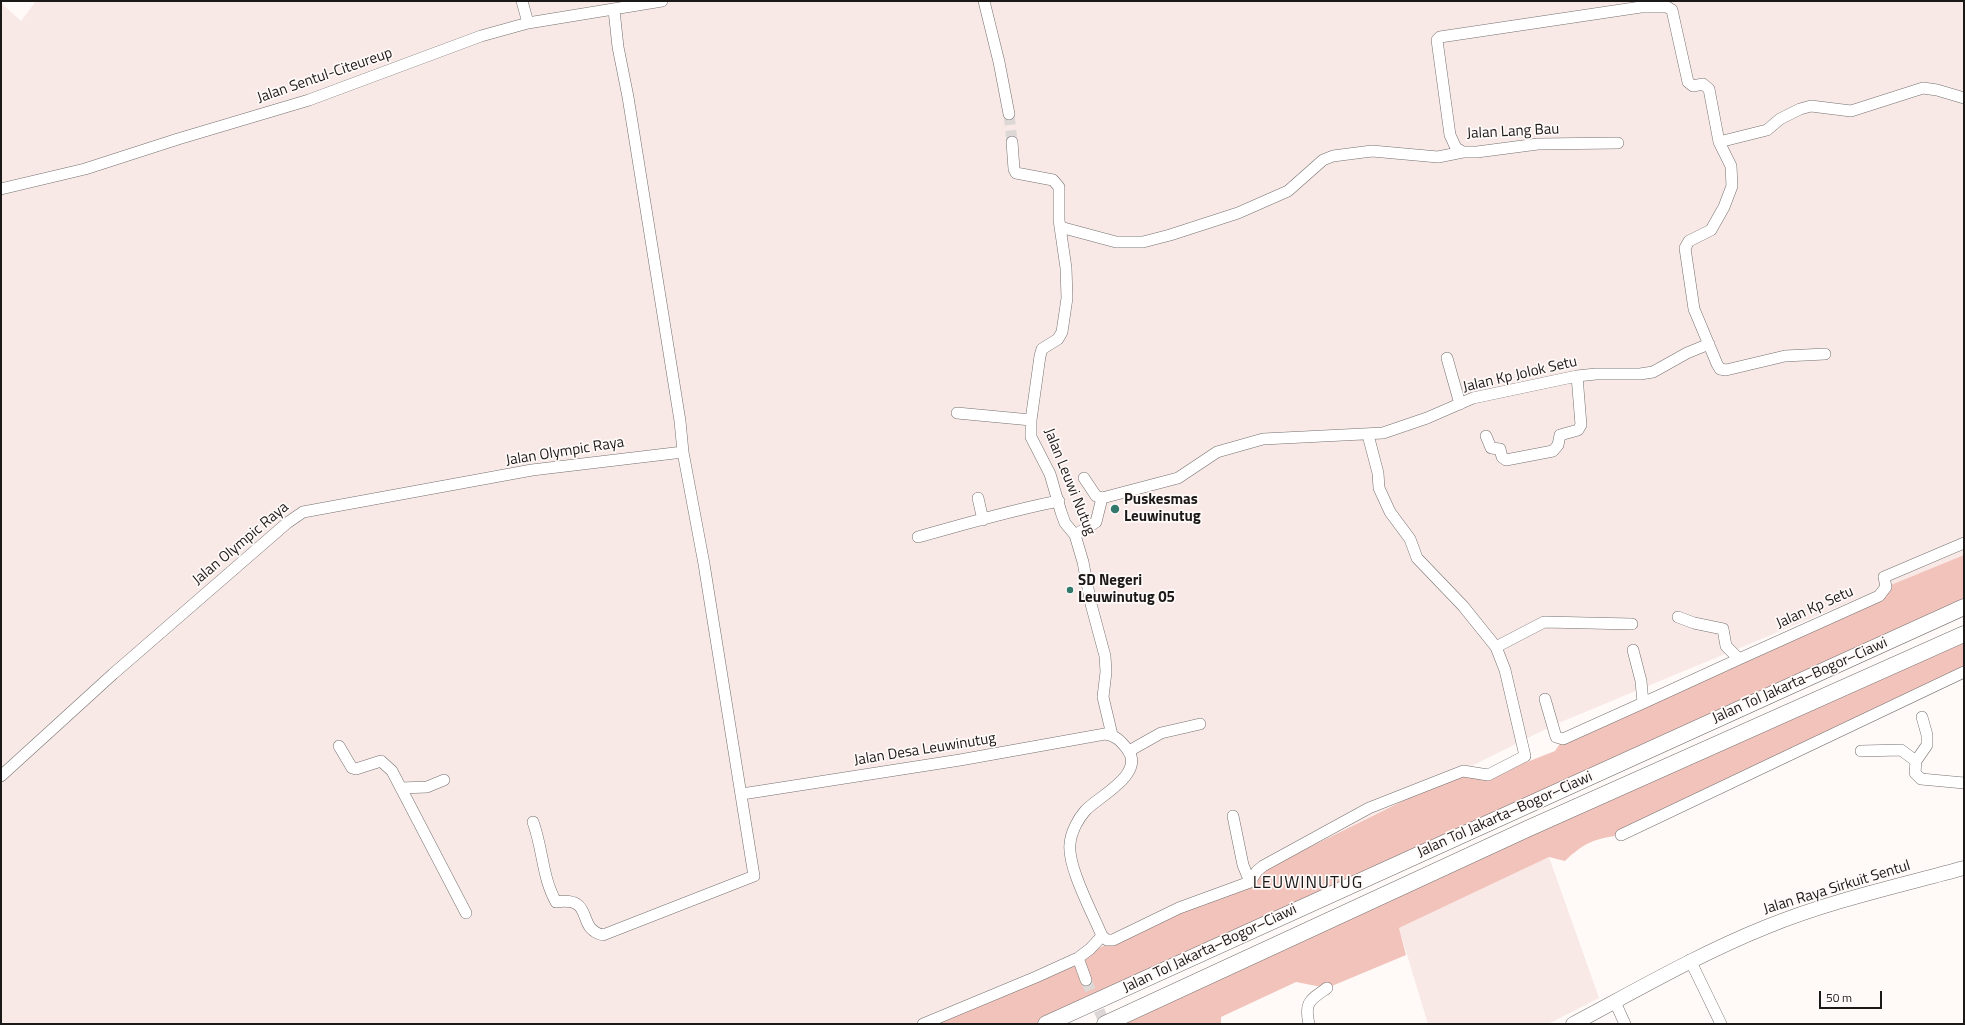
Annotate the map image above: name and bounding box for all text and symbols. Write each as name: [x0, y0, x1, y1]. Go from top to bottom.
street label: Jalan Sentul-Citeureup: [255, 44, 395, 108]
street label: Jalan Lang Bau: [1466, 121, 1560, 143]
street label: Jalan Kp Jolok Setu: [1461, 353, 1579, 397]
street label: Jalan Leuwi Nutug: [1039, 426, 1099, 538]
street label: Jalan Olympic Raya: [504, 434, 626, 470]
place label: Puskesmas Leuwinutug: [1124, 491, 1201, 526]
street label: Jalan Olympic Raya: [189, 499, 293, 589]
marker: Puskesmas Leuwinutug: [1109, 503, 1121, 515]
place label: SD Negeri Leuwinutug 05: [1078, 572, 1175, 607]
street label: Jalan Kp Setu: [1774, 583, 1856, 633]
marker: SD Negeri Leuwinutug 05: [1065, 585, 1075, 595]
street label: Jalan Tol Jakarta–Bogor–Ciawi: [1710, 634, 1890, 728]
street label: Jalan Desa Leuwinutug: [853, 730, 997, 770]
street label: Jalan Tol Jakarta–Bogor–Ciawi: [1415, 768, 1595, 862]
street label: Jalan Raya Sirkuit Sentul: [1761, 857, 1913, 919]
district label: LEUWINUTUG: [1253, 874, 1363, 894]
street label: Jalan Tol Jakarta–Bogor–Ciawi: [1120, 901, 1300, 997]
scale bar: [1821, 983, 1884, 1009]
text: 50 m: [1826, 988, 1852, 1007]

